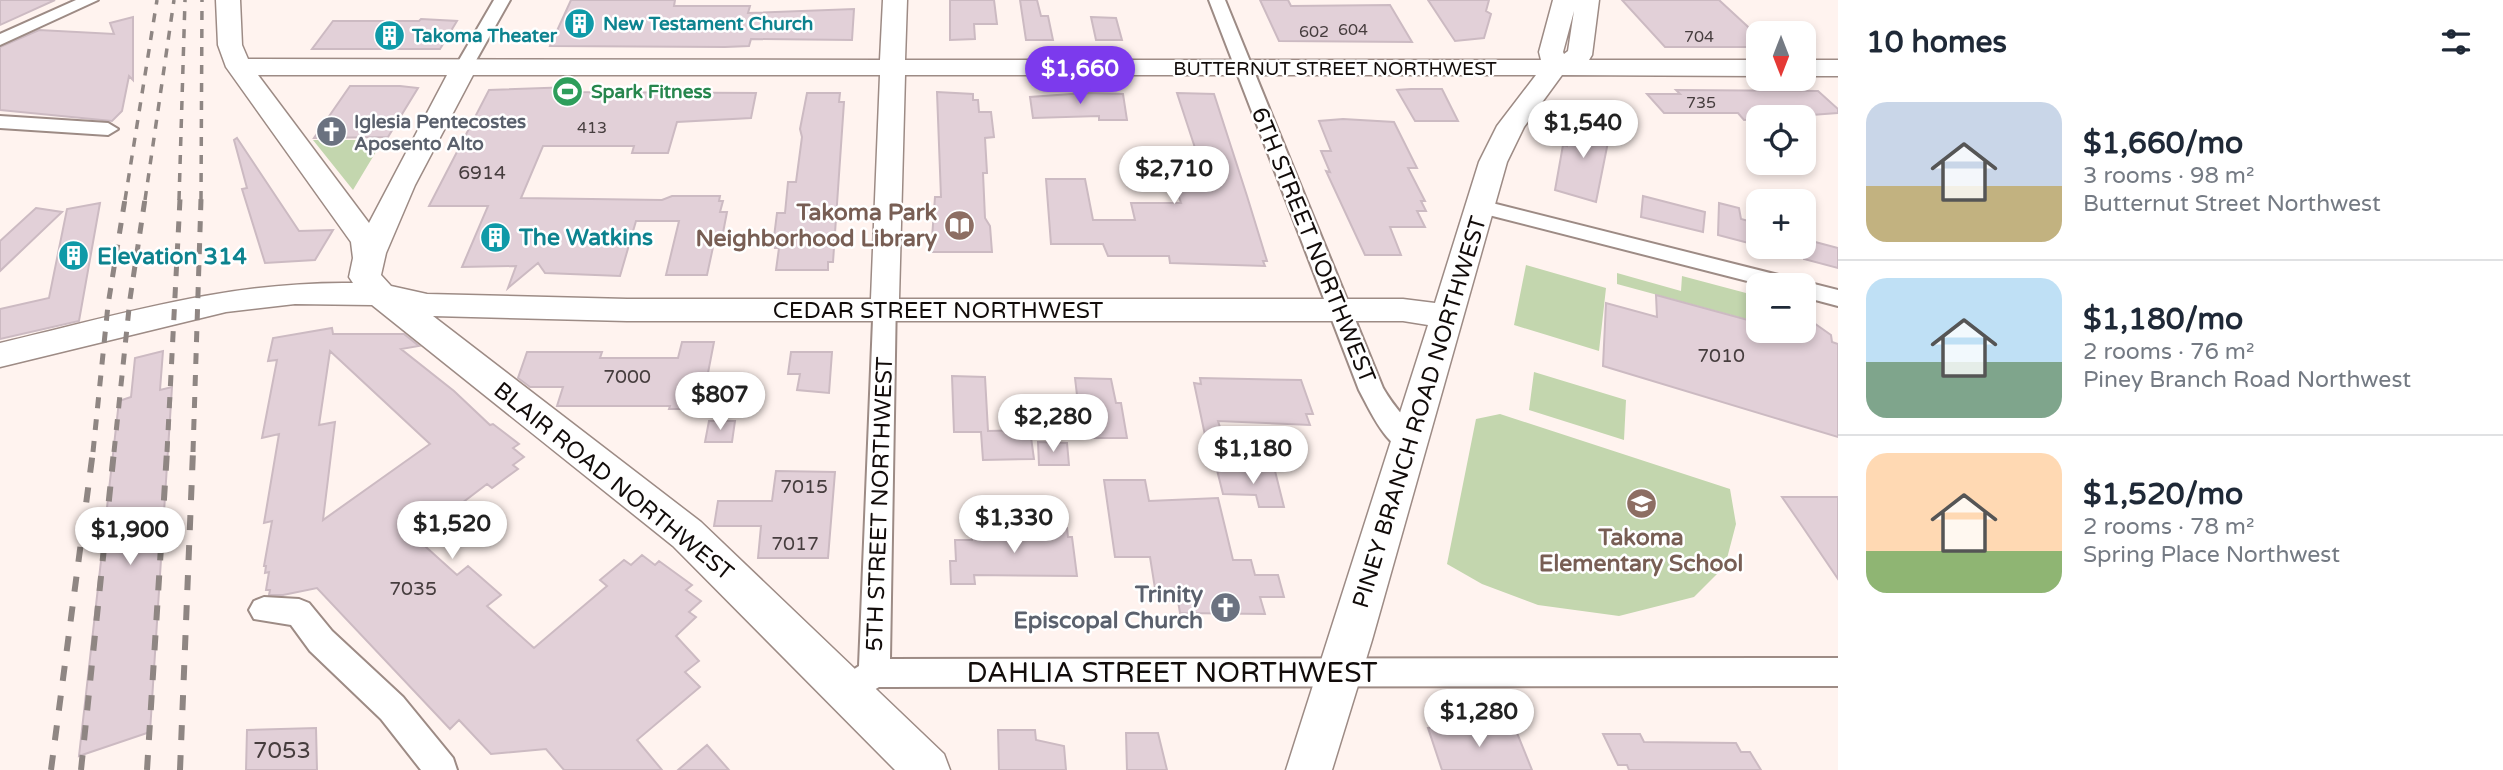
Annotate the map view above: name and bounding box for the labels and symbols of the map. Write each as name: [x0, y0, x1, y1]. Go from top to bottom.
building icon: New Testament Church: [563, 6, 597, 40]
place label: New Testament Church: [603, 13, 813, 35]
building icon: Takoma Theater: [372, 18, 406, 52]
house number: 604: [1338, 20, 1368, 40]
north arrow: [1746, 21, 1816, 91]
house number: 602: [1299, 22, 1329, 42]
place label: Takoma Theater: [411, 25, 558, 47]
house number: 704: [1684, 27, 1714, 47]
pin: $1,660: [1023, 46, 1137, 106]
street label: BUTTERNUT STREET NORTHWEST: [1173, 58, 1497, 80]
sports icon: Spark Fitness: [551, 74, 585, 108]
place label: Spark Fitness: [591, 81, 712, 104]
house number: 735: [1686, 93, 1716, 113]
pin: $1,540: [1526, 100, 1640, 160]
street label: 6TH STREET NORTHWEST: [1245, 103, 1381, 387]
place label: Iglesia Pentecostes Aposento Alto: [354, 111, 526, 156]
church icon: Iglesia Pentecostes Aposento Alto: [314, 115, 348, 149]
house number: 413: [577, 118, 607, 138]
pin: $2,710: [1117, 146, 1231, 206]
house number: 6914: [458, 162, 506, 184]
place label: Takoma Park Neighborhood Library: [695, 199, 938, 253]
library icon: Takoma Park Neighborhood Library: [943, 208, 977, 242]
street label: PINEY BRANCH ROAD NORTHWEST: [1347, 213, 1493, 612]
building icon: The Watkins: [479, 220, 513, 254]
place label: The Watkins: [518, 224, 653, 252]
building icon: Elevation 314: [57, 239, 91, 273]
place label: Elevation 314: [97, 243, 247, 271]
street label: CEDAR STREET NORTHWEST: [773, 297, 1103, 325]
house number: 7010: [1697, 345, 1745, 367]
street label: 5TH STREET NORTHWEST: [861, 356, 899, 652]
house number: 7000: [603, 366, 651, 388]
pin: $807: [679, 372, 761, 432]
street label: BLAIR ROAD NORTHWEST: [488, 376, 739, 587]
pin: $2,280: [996, 394, 1110, 454]
pin: $1,180: [1196, 426, 1310, 486]
house number: 7015: [780, 476, 828, 498]
school or university icon: Takoma Elementary School: [1624, 486, 1658, 520]
pin: $1,330: [957, 496, 1071, 555]
pin: $1,520: [395, 502, 509, 561]
pin: $1,900: [73, 508, 187, 567]
place label: Takoma Elementary School: [1539, 524, 1743, 578]
house number: 7017: [771, 533, 819, 555]
house number: 7035: [389, 578, 437, 600]
place label: Trinity Episcopal Church: [1013, 581, 1204, 635]
church icon: Trinity Episcopal Church: [1209, 590, 1243, 624]
street label: DAHLIA STREET NORTHWEST: [967, 656, 1377, 690]
pin: $1,280: [1422, 690, 1536, 749]
house number: 7053: [253, 737, 311, 765]

